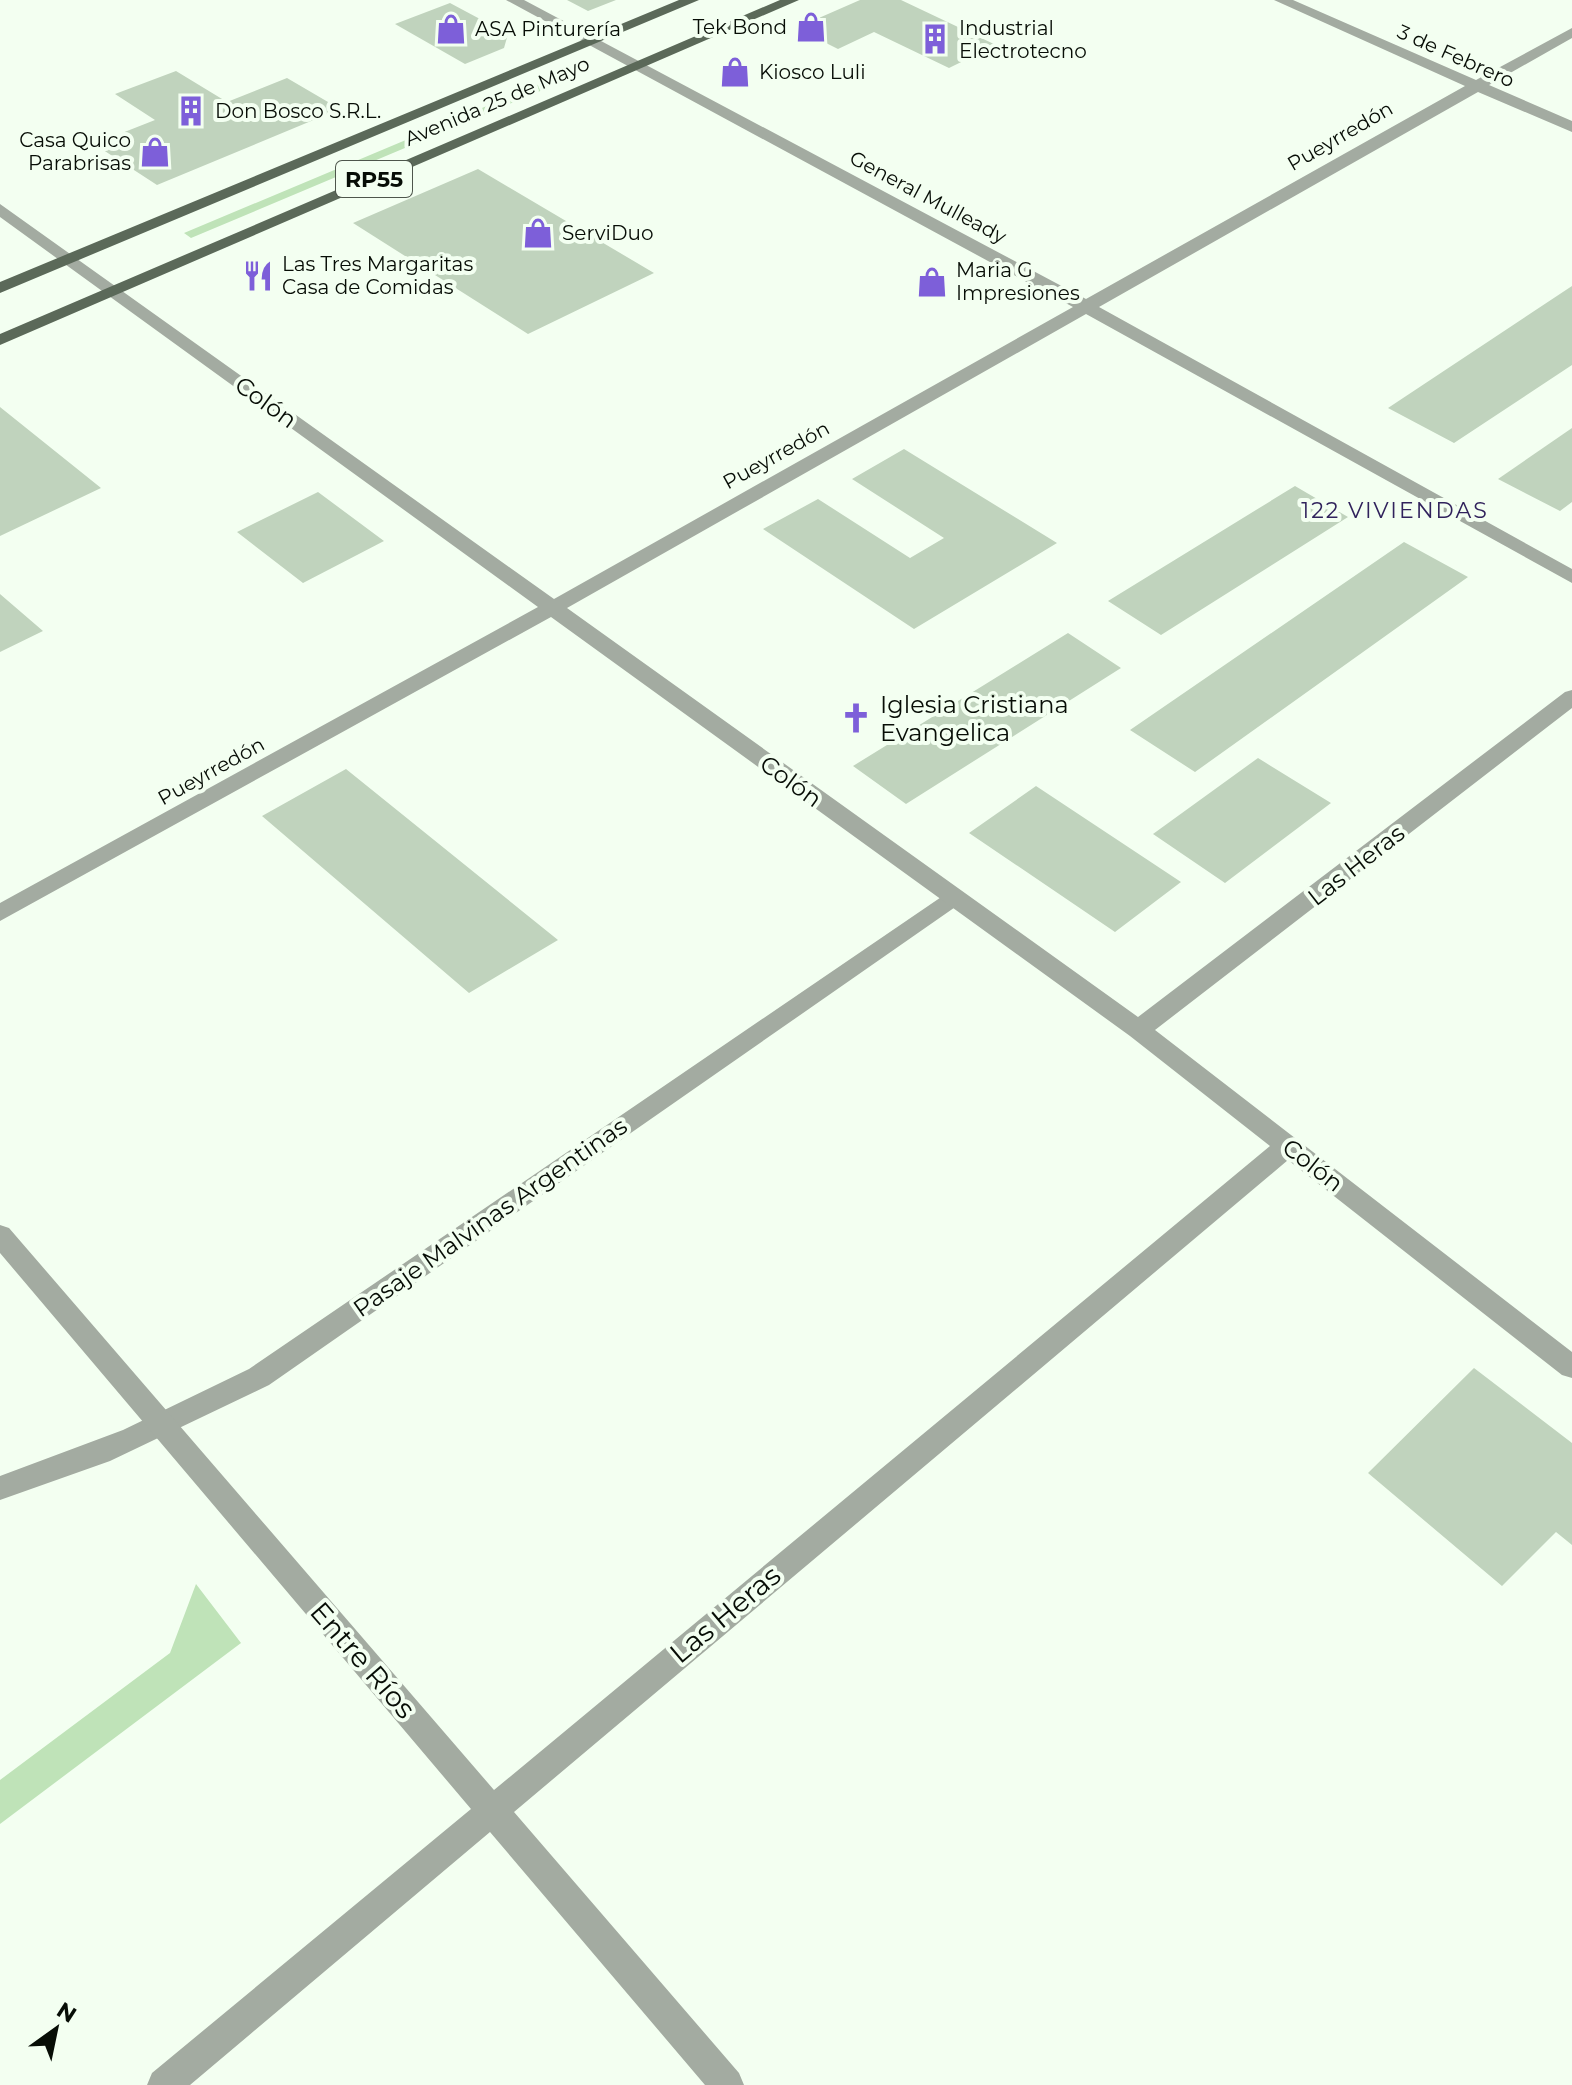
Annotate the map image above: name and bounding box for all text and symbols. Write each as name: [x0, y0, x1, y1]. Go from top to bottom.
shop icon: Tek Bond: [794, 10, 828, 44]
shop icon: ASA Pinturería: [434, 12, 468, 46]
place label: Tek Bond: [693, 15, 787, 39]
place label: Industrial Electrotecno: [959, 16, 1087, 63]
place label: ASA Pinturería: [475, 17, 621, 41]
street label: 3 de Febrero: [1394, 20, 1518, 92]
building icon: Industrial Electrotecno: [918, 22, 952, 56]
street label: Avenida 25 de Mayo: [401, 51, 593, 151]
shop icon: Kiosco Luli: [718, 55, 752, 89]
place label: Kiosco Luli: [759, 60, 866, 84]
building icon: Don Bosco S.R.L.: [174, 94, 208, 128]
street label: Pueyrredón: [1283, 96, 1397, 176]
place label: Don Bosco S.R.L.: [215, 99, 381, 123]
place label: Casa Quico Parabrisas: [19, 128, 131, 175]
shop icon: Casa Quico Parabrisas: [138, 135, 172, 169]
street label: General Mulleady: [846, 146, 1011, 249]
road number: RP55: [336, 161, 412, 197]
shop icon: ServiDuo: [521, 216, 555, 250]
place label: ServiDuo: [562, 221, 653, 245]
place label: Las Tres Margaritas Casa de Comidas: [282, 252, 473, 299]
place label: Maria G Impresiones: [956, 258, 1080, 305]
restaurant icon: Las Tres Margaritas Casa de Comidas: [241, 259, 275, 293]
shop icon: Maria G Impresiones: [915, 265, 949, 299]
street label: Colón: [229, 370, 303, 434]
street label: Pueyrredón: [719, 416, 833, 494]
district label: 122 VIVIENDAS: [1301, 497, 1489, 524]
place label: Iglesia Cristiana Evangelica: [880, 690, 1069, 747]
church icon: Iglesia Cristiana Evangelica: [839, 701, 873, 735]
street label: Pueyrredón: [154, 732, 268, 810]
street label: Colón: [754, 749, 828, 813]
street label: Las Heras: [1302, 818, 1410, 912]
street label: Pasaje Malvinas Argentinas: [347, 1111, 633, 1323]
street label: Colón: [1277, 1132, 1349, 1198]
street label: Las Heras: [663, 1558, 787, 1670]
street label: Entre Ríos: [303, 1595, 423, 1725]
north arrow: [16, 1989, 96, 2069]
text: N: [52, 1996, 81, 2029]

